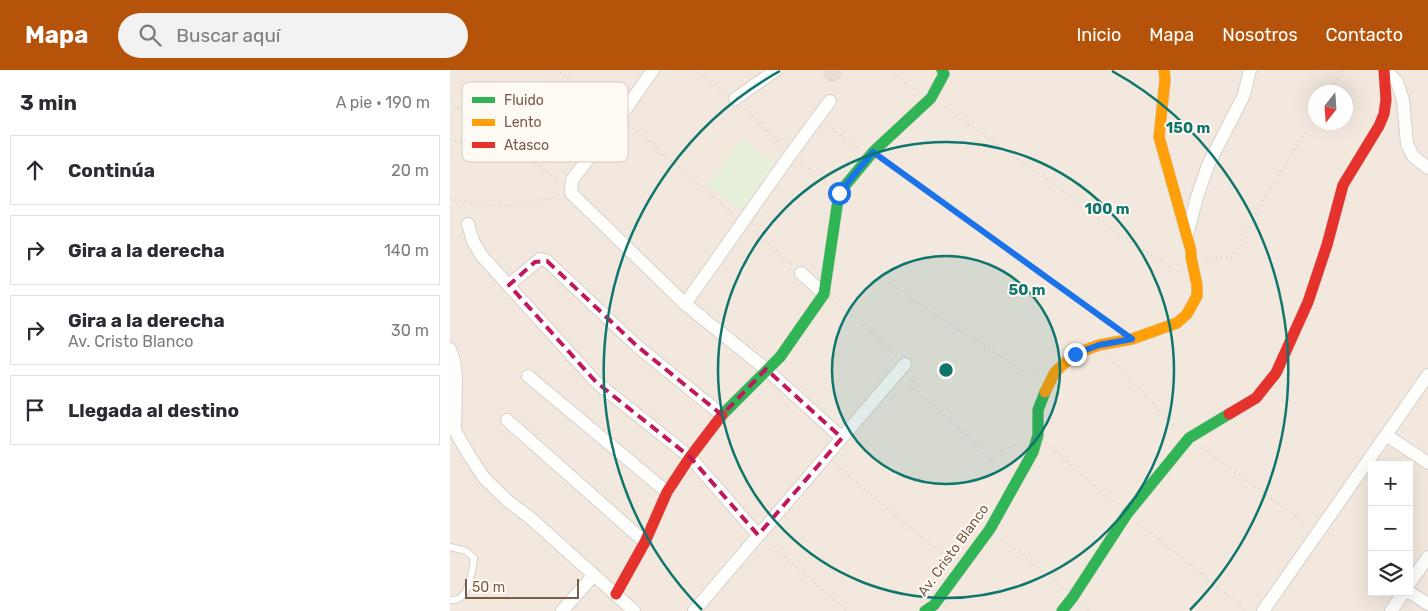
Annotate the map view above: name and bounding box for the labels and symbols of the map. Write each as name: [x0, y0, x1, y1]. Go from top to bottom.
legend: [462, 82, 628, 162]
north arrow: [1308, 85, 1353, 130]
text: Fluido: [504, 92, 544, 109]
text: Lento: [504, 114, 541, 131]
text: 150 m: [1166, 119, 1210, 137]
text: Atasco: [504, 137, 549, 154]
route start: [828, 182, 851, 205]
text: 100 m: [1085, 200, 1129, 218]
text: 50 m: [1009, 281, 1045, 299]
route end: [1064, 343, 1087, 366]
centre of rings: [937, 361, 955, 379]
street label: Av. Cristo Blanco: [914, 501, 993, 600]
scale bar: [465, 576, 579, 599]

